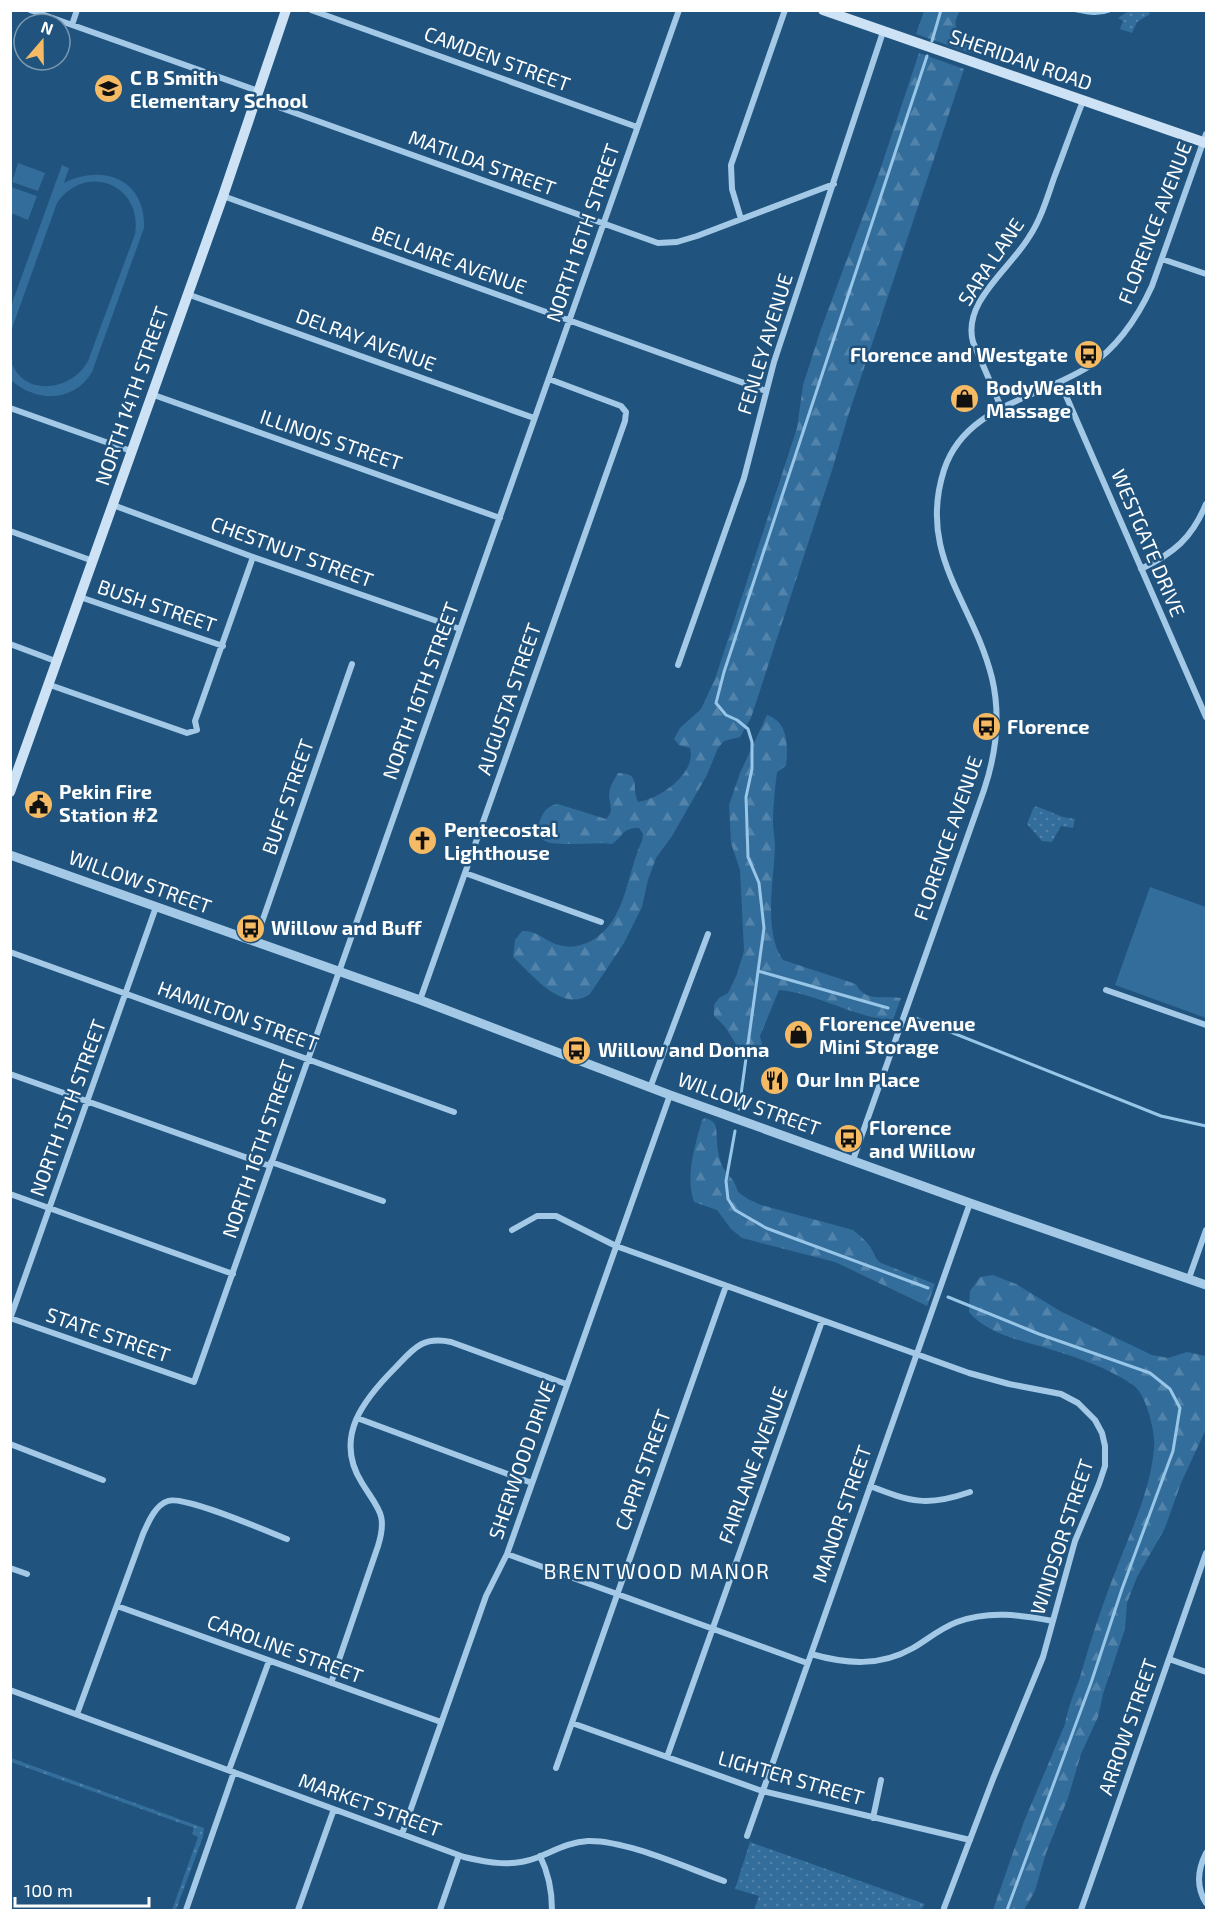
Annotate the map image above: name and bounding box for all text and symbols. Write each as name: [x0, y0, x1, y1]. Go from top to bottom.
north arrow: [12, 12, 72, 72]
text: N: [39, 17, 56, 38]
street label: CAMDEN STREET: [421, 21, 574, 96]
street label: SHERIDAN ROAD: [947, 23, 1096, 95]
place label: C B Smith Elementary School: [130, 65, 308, 113]
school or university icon: C B Smith Elementary School: [93, 73, 125, 105]
street label: MATILDA STREET: [406, 124, 560, 200]
street label: FLORENCE AVENUE: [1112, 138, 1196, 307]
street label: NORTH 16TH STREET: [540, 140, 624, 325]
street label: SARA LANE: [952, 213, 1028, 310]
street label: BELLAIRE AVENUE: [369, 220, 530, 298]
street label: FENLEY AVENUE: [731, 270, 797, 417]
street label: NORTH 14TH STREET: [89, 303, 173, 488]
street label: DELRAY AVENUE: [293, 303, 440, 375]
bus stop icon: Florence and Westgate: [1073, 339, 1105, 371]
place label: Florence and Westgate: [850, 342, 1068, 366]
place label: BodyWealth Massage: [986, 375, 1102, 422]
shop icon: BodyWealth Massage: [949, 383, 981, 415]
street label: ILLINOIS STREET: [257, 404, 406, 475]
street label: WESTGATE DRIVE: [1107, 465, 1191, 620]
street label: CHESTNUT STREET: [208, 511, 377, 592]
street label: BUSH STREET: [95, 574, 220, 637]
street label: NORTH 16TH STREET: [377, 598, 463, 783]
street label: AUGUSTA STREET: [471, 619, 545, 778]
bus stop icon: Florence: [970, 711, 1002, 743]
place label: Florence: [1007, 714, 1090, 738]
street label: BUFF STREET: [256, 735, 318, 858]
street label: FLORENCE AVENUE: [908, 752, 986, 923]
place label: Pekin Fire Station #2: [59, 779, 158, 826]
public building icon: Pekin Fire Station #2: [22, 788, 54, 820]
place label: Pentecostal Lighthouse: [444, 817, 558, 864]
church icon: Pentecostal Lighthouse: [407, 825, 439, 857]
street label: WILLOW STREET: [66, 844, 215, 918]
bus stop icon: Willow and Buff: [234, 912, 266, 944]
place label: Willow and Buff: [271, 915, 422, 939]
street label: HAMILTON STREET: [155, 975, 322, 1055]
place label: Florence Avenue Mini Storage: [819, 1011, 976, 1058]
street label: NORTH 15TH STREET: [24, 1016, 110, 1199]
shop icon: Florence Avenue Mini Storage: [782, 1019, 814, 1051]
bus stop icon: Willow and Donna: [561, 1034, 593, 1066]
place label: Willow and Donna: [598, 1037, 769, 1061]
street label: NORTH 16TH STREET: [216, 1056, 300, 1241]
restaurant icon: Our Inn Place: [759, 1064, 791, 1096]
street label: WILLOW STREET: [675, 1066, 824, 1140]
place label: Our Inn Place: [796, 1067, 920, 1091]
place label: Florence and Willow: [869, 1115, 975, 1162]
bus stop icon: Florence and Willow: [832, 1123, 864, 1155]
street label: STATE STREET: [43, 1302, 174, 1367]
street label: SHERWOOD DRIVE: [483, 1377, 559, 1542]
street label: FAIRLANE AVENUE: [712, 1383, 792, 1547]
street label: CAPRI STREET: [609, 1406, 675, 1533]
street label: MANOR STREET: [806, 1442, 876, 1585]
street label: WINDSOR STREET: [1025, 1455, 1098, 1618]
district label: BRENTWOOD MANOR: [543, 1558, 771, 1583]
street label: CAROLINE STREET: [204, 1609, 367, 1688]
street label: ARROW STREET: [1092, 1655, 1162, 1798]
street label: LIGHTER STREET: [716, 1745, 867, 1809]
street label: MARKET STREET: [296, 1767, 445, 1841]
scale bar: [15, 1870, 148, 1908]
text: 100 m: [24, 1879, 73, 1901]

